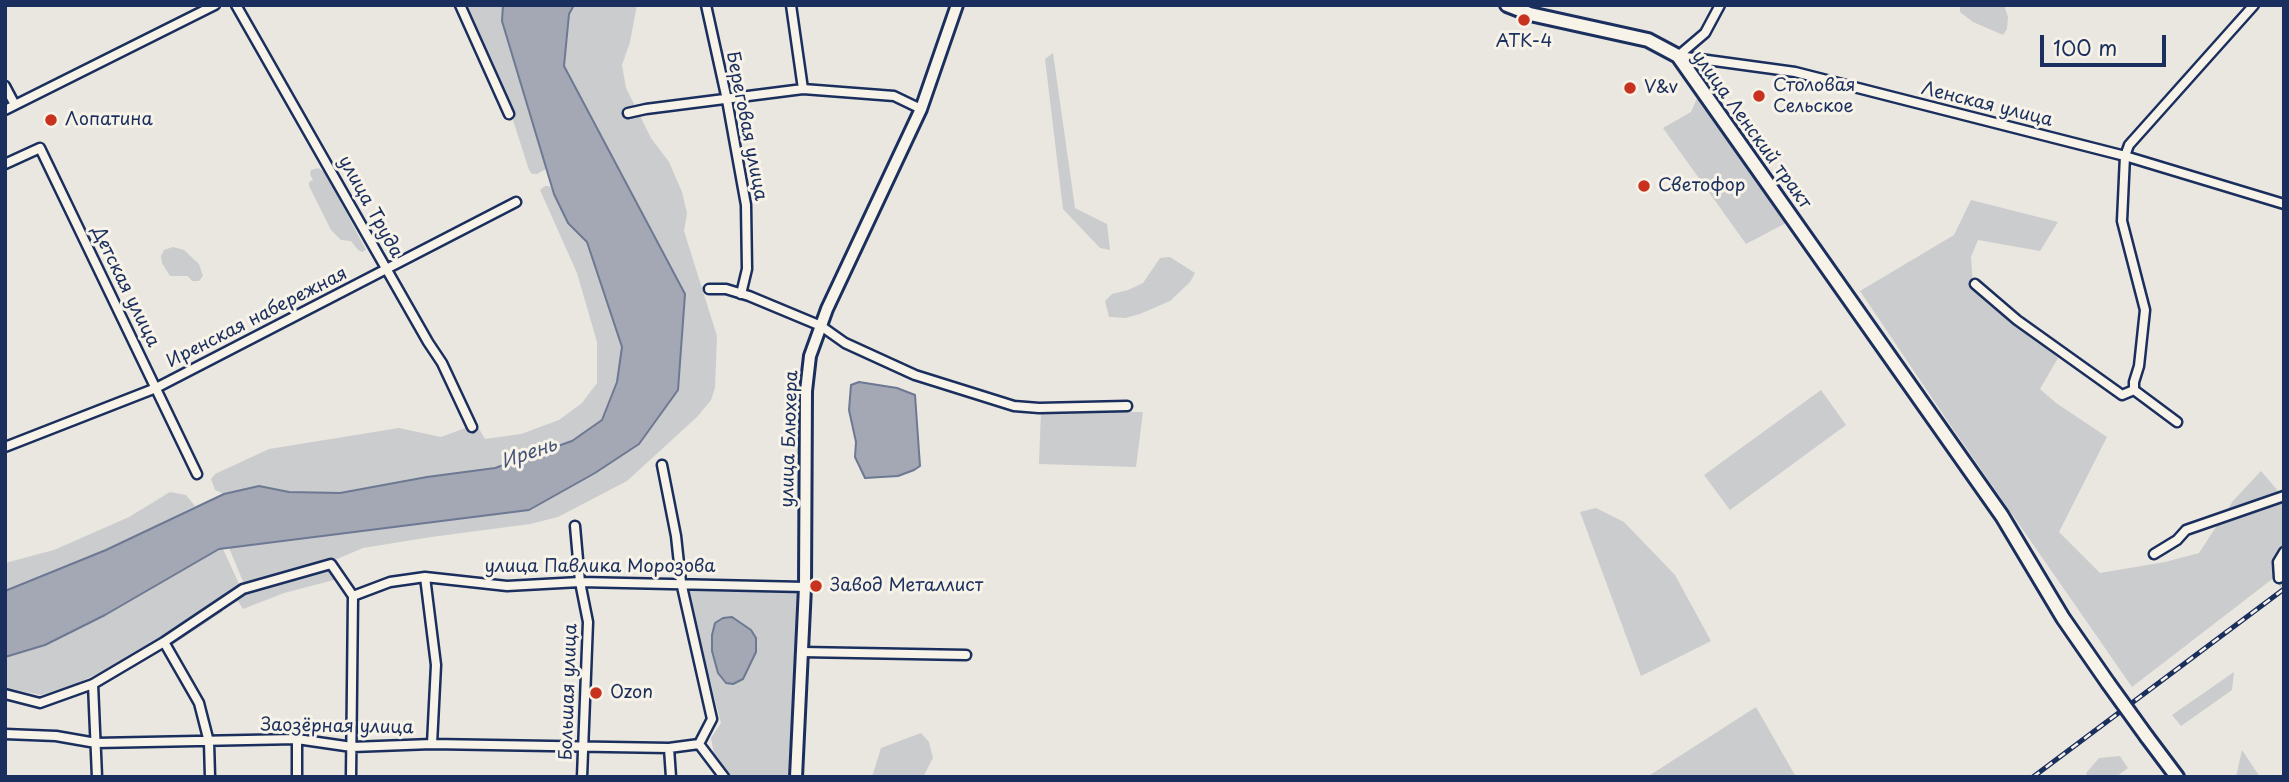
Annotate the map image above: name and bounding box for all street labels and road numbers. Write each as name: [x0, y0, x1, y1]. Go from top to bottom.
street label: улица Ленский тракт: [1686, 47, 1816, 213]
street label: Береговая улица: [721, 50, 771, 202]
street label: Ленская улица: [1919, 78, 2055, 132]
street label: улица Труда: [333, 152, 407, 262]
street label: Детская улица: [86, 223, 164, 351]
street label: Иренская набережная: [163, 263, 351, 373]
street label: улица Блюхера: [777, 370, 803, 508]
street label: улица Павлика Морозова: [484, 556, 716, 578]
street label: Большая улица: [556, 623, 582, 761]
street label: Заозёрная улица: [260, 715, 414, 739]

